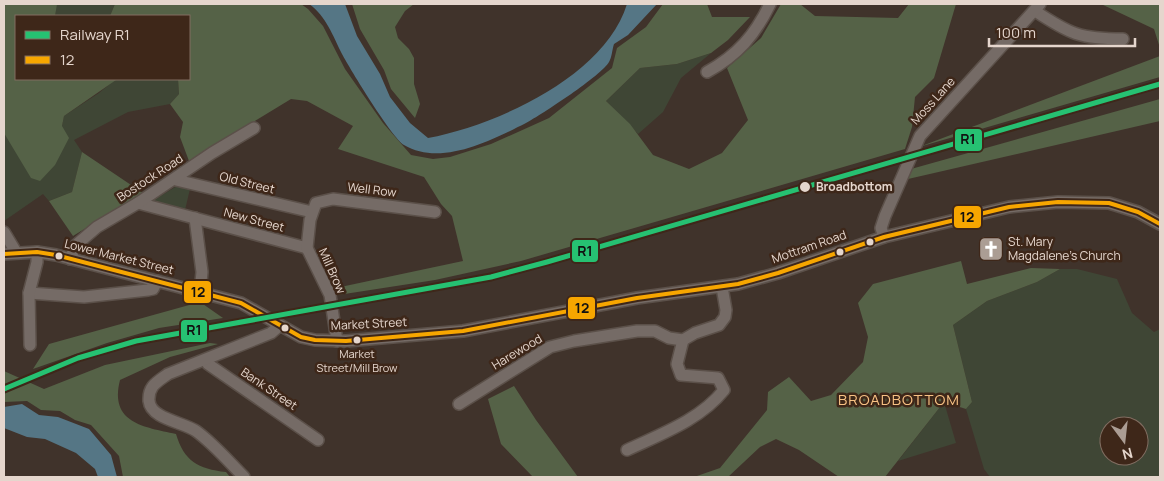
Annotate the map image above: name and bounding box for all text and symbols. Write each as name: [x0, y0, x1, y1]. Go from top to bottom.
legend: [15, 15, 190, 80]
scale bar: [989, 15, 1135, 47]
text: 100 m: [996, 22, 1036, 43]
text: Railway R1: [60, 24, 130, 45]
text: 12: [60, 49, 74, 70]
street label: Moss Lane: [907, 73, 959, 128]
line badge: R1: [954, 128, 983, 152]
text: R1: [960, 129, 976, 148]
street label: Bostock Road: [113, 150, 186, 205]
street label: Old Street: [218, 167, 277, 198]
street label: Well Row: [347, 178, 397, 201]
place label: Broadbottom: [816, 178, 893, 195]
marker: Broadbottom: [798, 180, 812, 194]
street label: New Street: [222, 203, 286, 236]
line badge: 12: [953, 205, 982, 229]
text: 12: [960, 207, 974, 226]
street label: Mottram Road: [769, 226, 848, 267]
place label: St. Mary Magdalene's Church: [1008, 233, 1121, 264]
street label: Lower Market Street: [63, 235, 176, 278]
church icon: St. Mary Magdalene's Church: [978, 236, 1004, 262]
unlabelled marker: [865, 237, 875, 247]
line badge: R1: [571, 239, 599, 263]
text: R1: [577, 241, 593, 260]
street label: Mill Brow: [315, 245, 350, 296]
unlabelled marker: [835, 247, 845, 257]
unlabelled marker: [54, 251, 64, 261]
line badge: 12: [183, 280, 212, 304]
text: 12: [191, 282, 205, 301]
line badge: 12: [567, 296, 596, 320]
text: 12: [575, 298, 589, 317]
street label: Market Street: [330, 313, 408, 334]
line badge: R1: [180, 319, 208, 343]
text: R1: [186, 320, 202, 339]
unlabelled marker: [280, 323, 290, 333]
street label: Harewood: [488, 330, 545, 373]
marker: Market Street/Mill Brow: [352, 335, 362, 345]
place label: Market Street/Mill Brow: [316, 346, 398, 375]
street label: Bank Street: [238, 363, 301, 414]
district label: BROADBOTTOM: [838, 389, 960, 410]
north arrow: [1099, 416, 1149, 466]
text: N: [1120, 444, 1135, 465]

